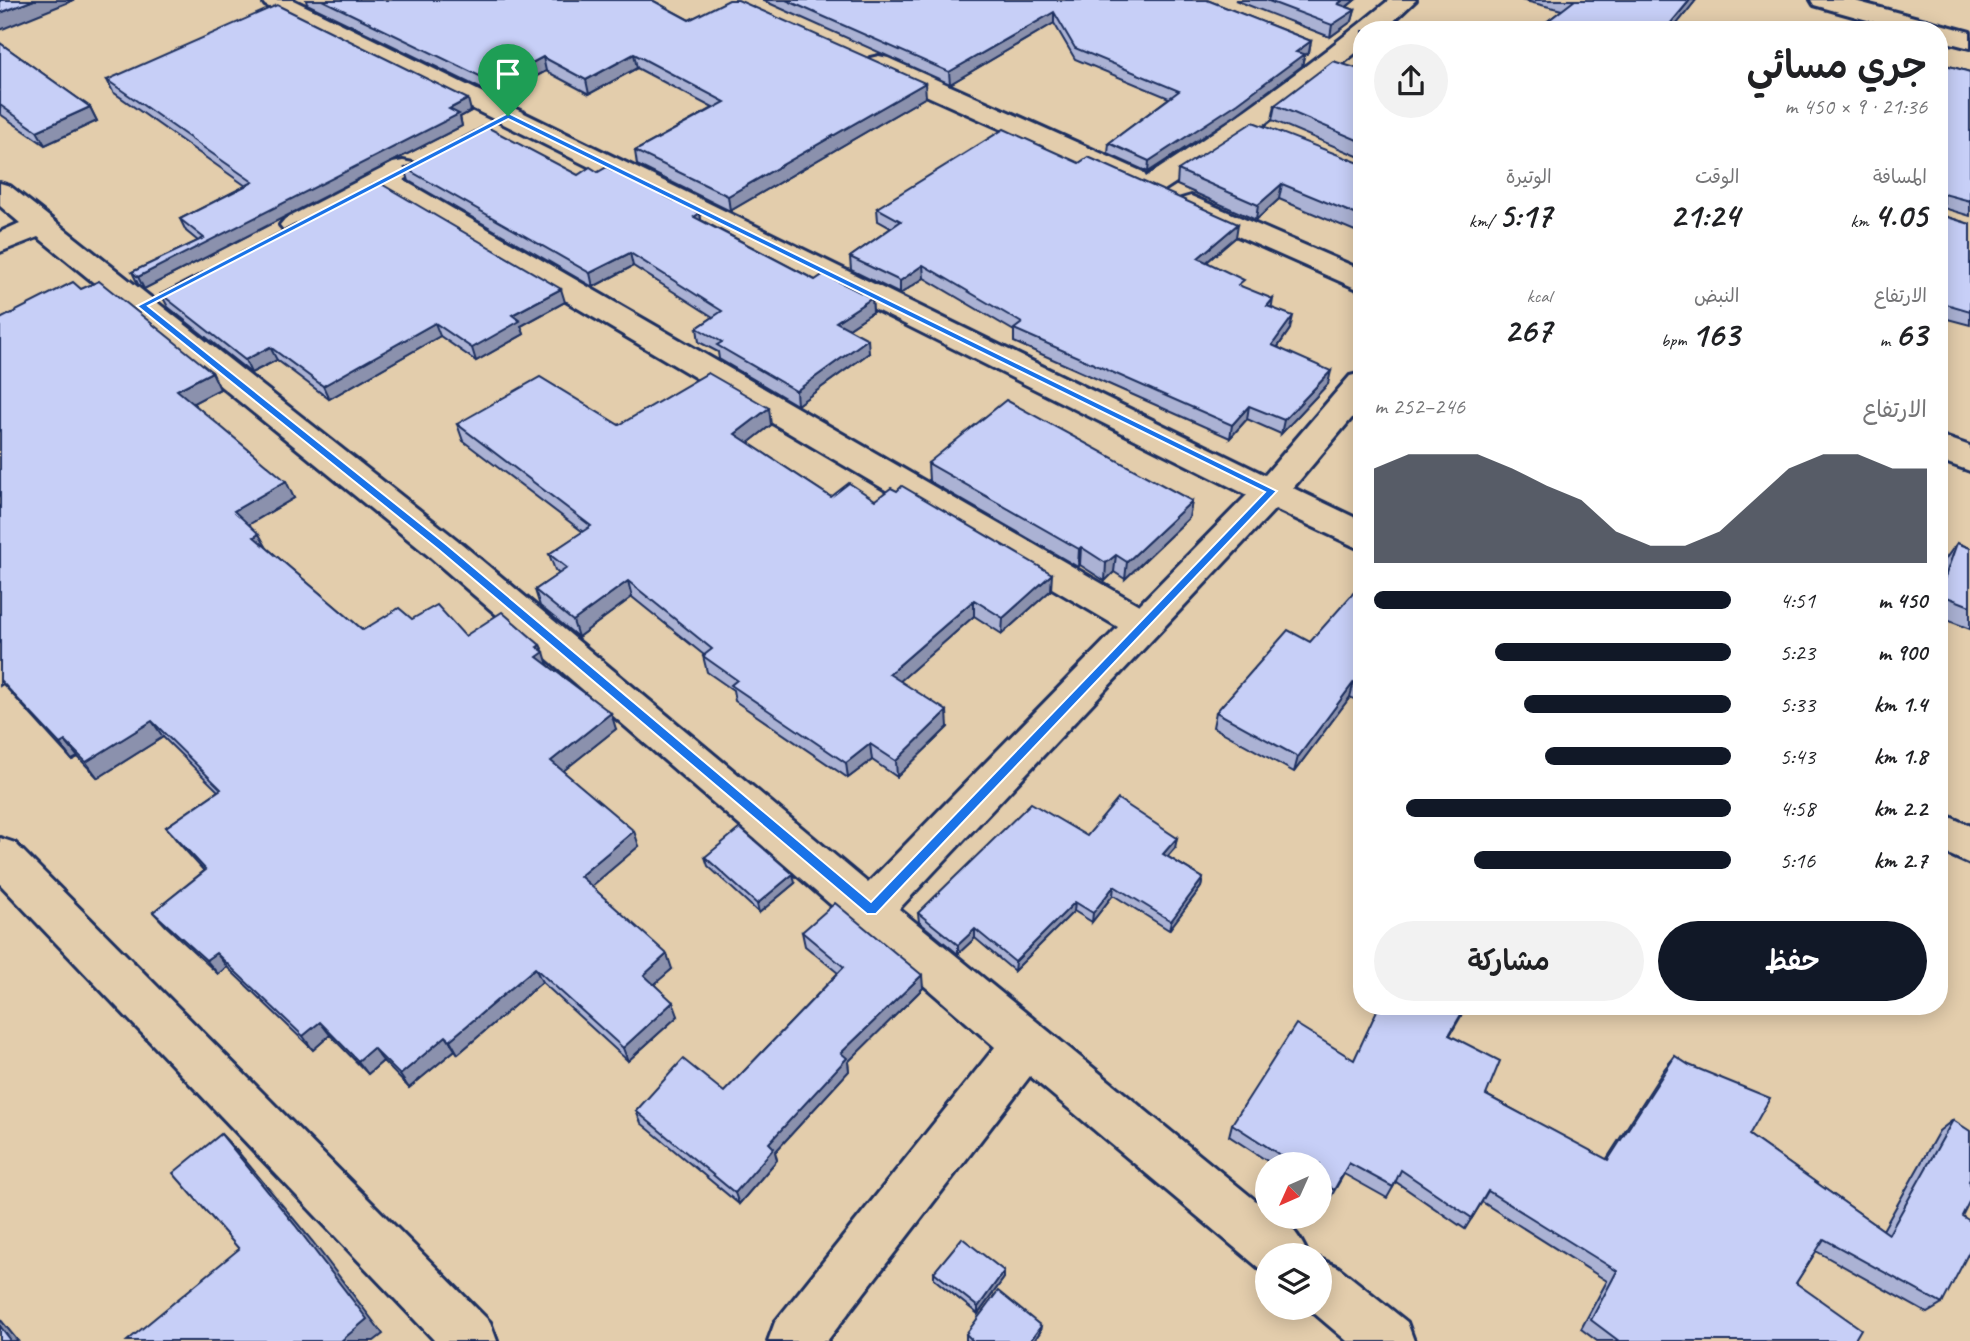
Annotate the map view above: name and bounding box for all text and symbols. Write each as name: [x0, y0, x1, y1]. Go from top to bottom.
text: جري مسائي: [1747, 42, 1927, 89]
pin: [478, 44, 538, 116]
button: share: [1374, 44, 1448, 118]
icon: arrive: [489, 55, 527, 93]
text: 21:36 · 9 × 450 m: [1784, 92, 1927, 121]
text: الوتيرة: [1506, 165, 1552, 189]
text: الوقت: [1695, 165, 1739, 189]
text: المسافة: [1873, 165, 1927, 189]
text: 5:17: [1498, 193, 1552, 238]
text: 21:24: [1669, 193, 1739, 238]
text: 4.05: [1873, 193, 1927, 238]
text: /km: [1469, 209, 1498, 233]
text: km: [1850, 209, 1873, 233]
text: kcal: [1527, 284, 1552, 308]
text: النبض: [1694, 284, 1739, 308]
text: الارتفاع: [1874, 284, 1927, 308]
text: 267: [1504, 308, 1552, 353]
text: 163: [1691, 312, 1739, 357]
text: 63: [1895, 312, 1927, 357]
text: bpm: [1661, 328, 1691, 352]
text: m: [1880, 328, 1895, 352]
text: 246–252 m: [1374, 392, 1465, 421]
text: الارتفاع: [1863, 395, 1927, 424]
text: 4:51: [1779, 586, 1815, 615]
text: 450 m: [1878, 586, 1927, 615]
text: 5:23: [1779, 638, 1815, 667]
text: 900 m: [1878, 638, 1927, 667]
text: 5:33: [1779, 690, 1815, 719]
text: 1.4 km: [1873, 690, 1927, 719]
text: 5:43: [1779, 742, 1815, 771]
text: 1.8 km: [1873, 742, 1927, 771]
text: 4:58: [1779, 794, 1815, 823]
text: 2.2 km: [1873, 794, 1927, 823]
text: 5:16: [1779, 846, 1815, 875]
text: 2.7 km: [1874, 846, 1927, 875]
button: مشاركة: [1374, 921, 1644, 1001]
button: حفظ: [1658, 921, 1927, 1001]
north arrow: [1255, 1152, 1332, 1228]
map controls: [1255, 1152, 1332, 1320]
button: layers: [1255, 1243, 1332, 1320]

